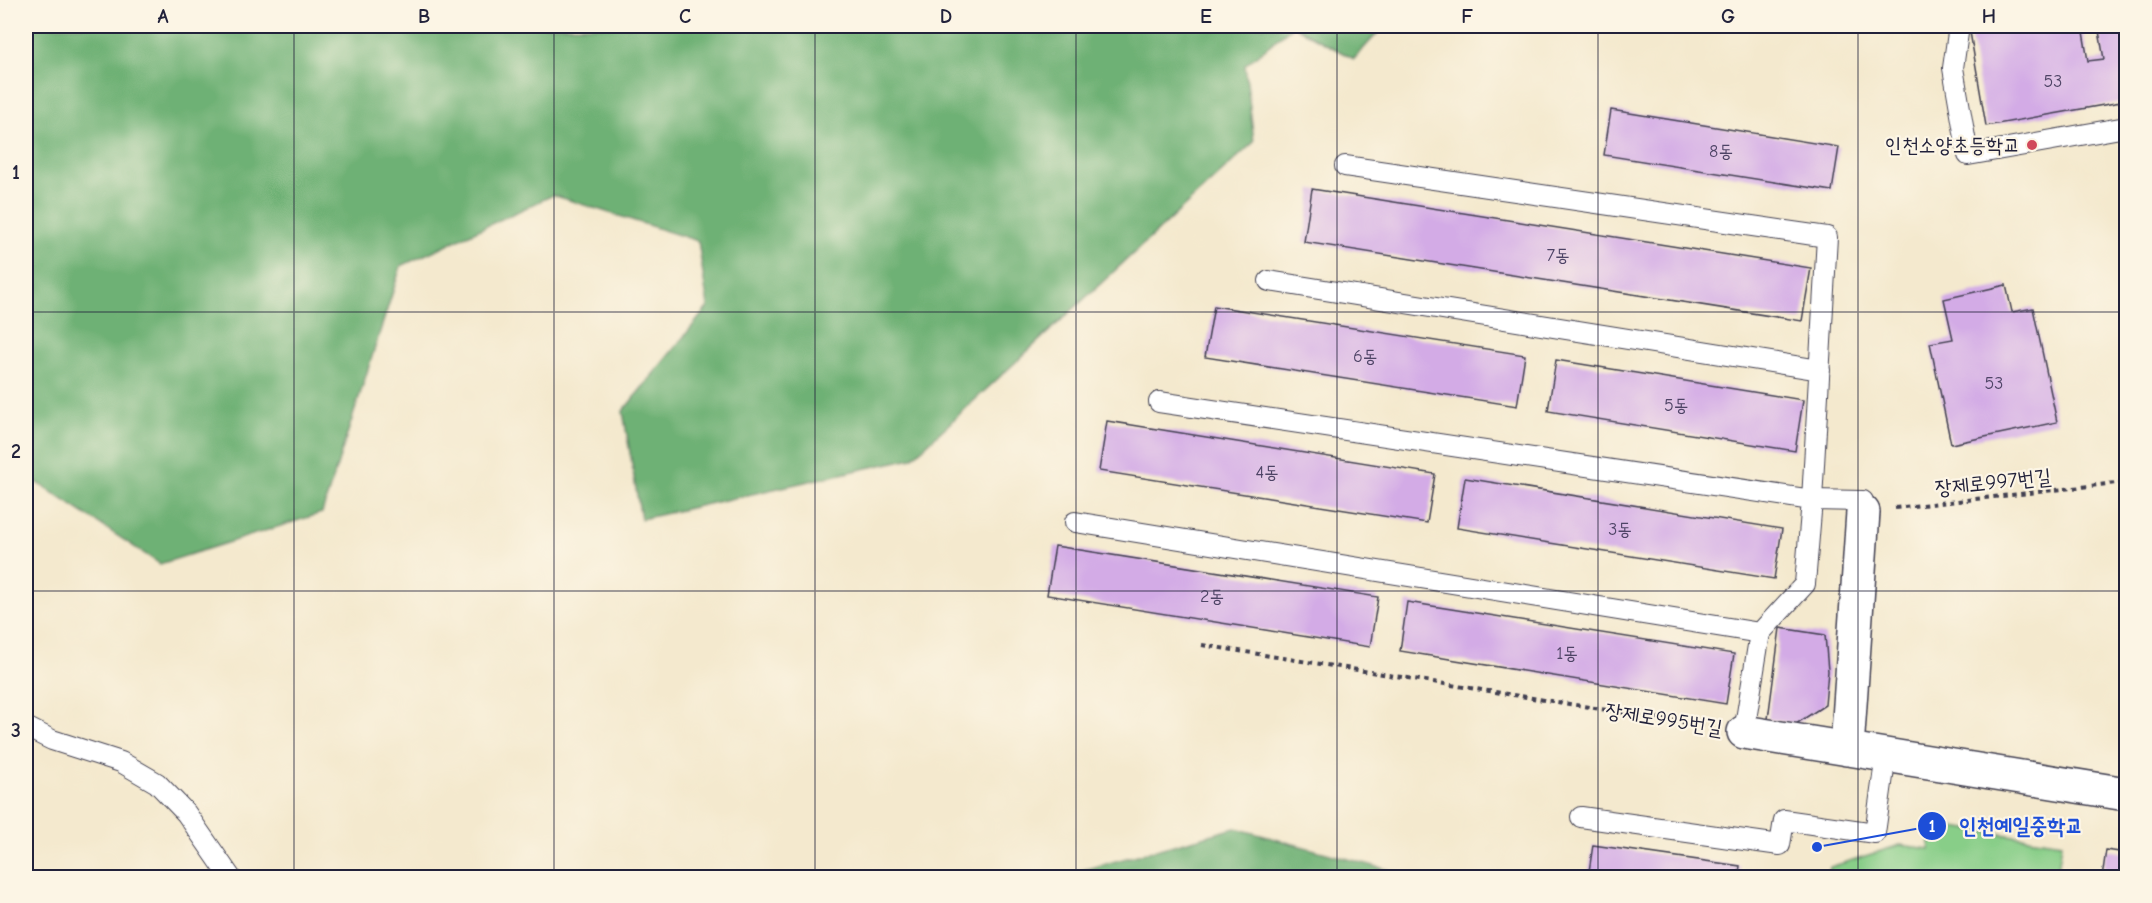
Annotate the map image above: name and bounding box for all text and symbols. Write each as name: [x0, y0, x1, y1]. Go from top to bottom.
text: A: [157, 5, 169, 28]
text: B: [418, 5, 430, 28]
text: C: [679, 5, 691, 28]
text: D: [940, 5, 952, 28]
text: E: [1200, 5, 1212, 28]
text: F: [1461, 5, 1473, 28]
text: G: [1721, 5, 1735, 28]
text: H: [1982, 5, 1996, 28]
house number: 53: [2044, 71, 2062, 92]
place label: 인천소양초등학교: [1885, 133, 2020, 157]
marker: 인천소양초등학교: [2025, 138, 2039, 152]
house number: 8동: [1709, 141, 1733, 162]
text: 1: [12, 161, 20, 184]
house number: 7동: [1547, 245, 1570, 266]
house number: 6동: [1353, 346, 1377, 367]
house number: 53: [1985, 373, 2003, 394]
house number: 5동: [1664, 395, 1688, 416]
text: 2: [11, 440, 21, 463]
house number: 4동: [1255, 462, 1279, 483]
street label: 장제로997번길: [1934, 464, 2052, 500]
house number: 3동: [1608, 519, 1632, 540]
house number: 2동: [1200, 586, 1224, 607]
house number: 1동: [1556, 643, 1578, 664]
street label: 장제로995번길: [1604, 698, 1724, 740]
text: 3: [11, 719, 21, 742]
callout: 인천예일중학교: [1917, 806, 2095, 846]
text: 인천예일중학교: [1959, 813, 2083, 839]
text: 1: [1928, 816, 1936, 837]

